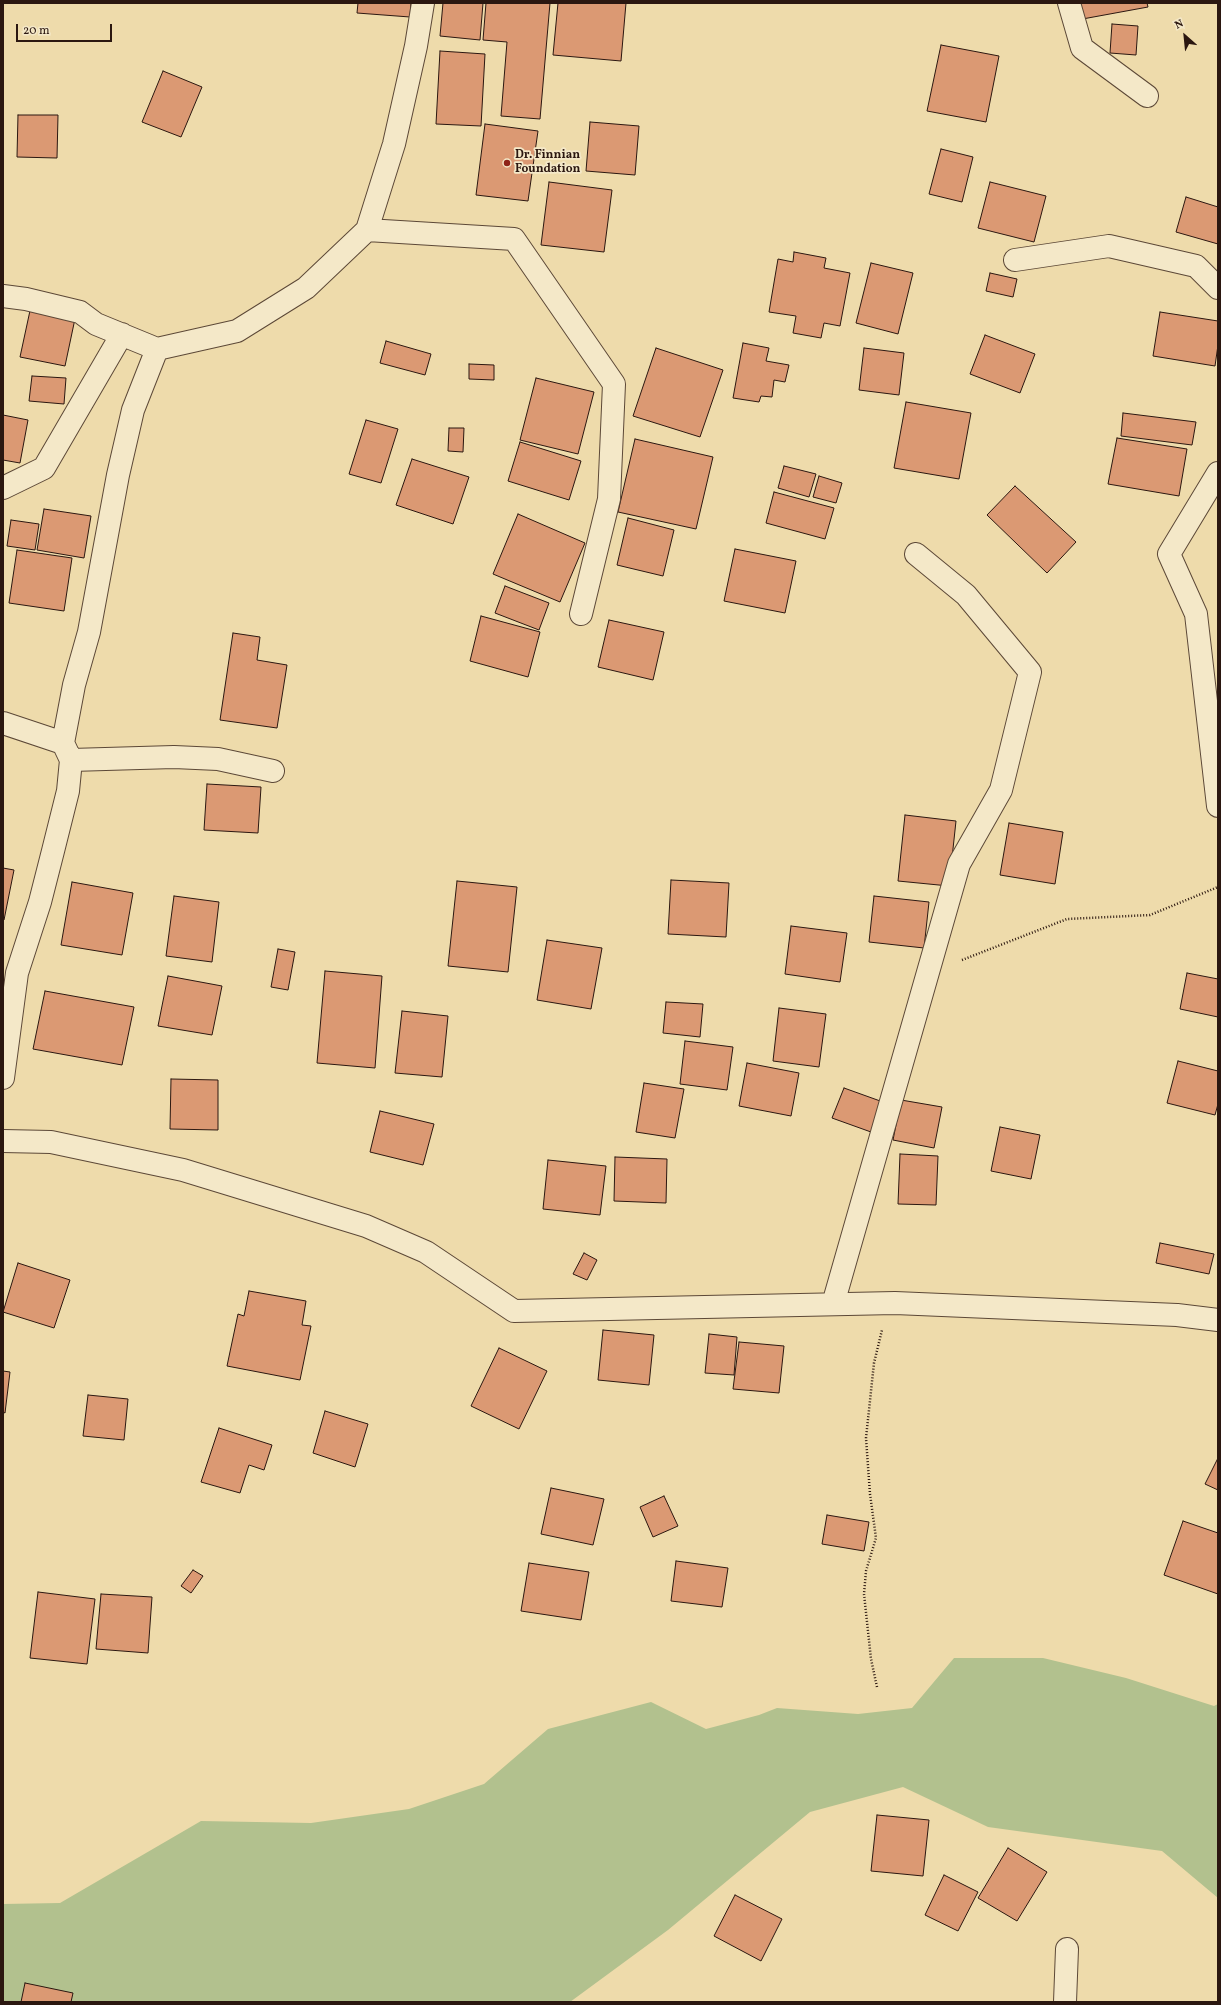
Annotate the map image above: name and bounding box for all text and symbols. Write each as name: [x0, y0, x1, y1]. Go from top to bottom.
scale bar: [18, 16, 114, 42]
north arrow: [1165, 16, 1205, 56]
text: N: [1172, 16, 1186, 33]
text: 20 m: [23, 23, 50, 39]
place label: Dr. Finnian Foundation: [515, 149, 580, 177]
marker: Dr. Finnian Foundation: [502, 158, 512, 168]

